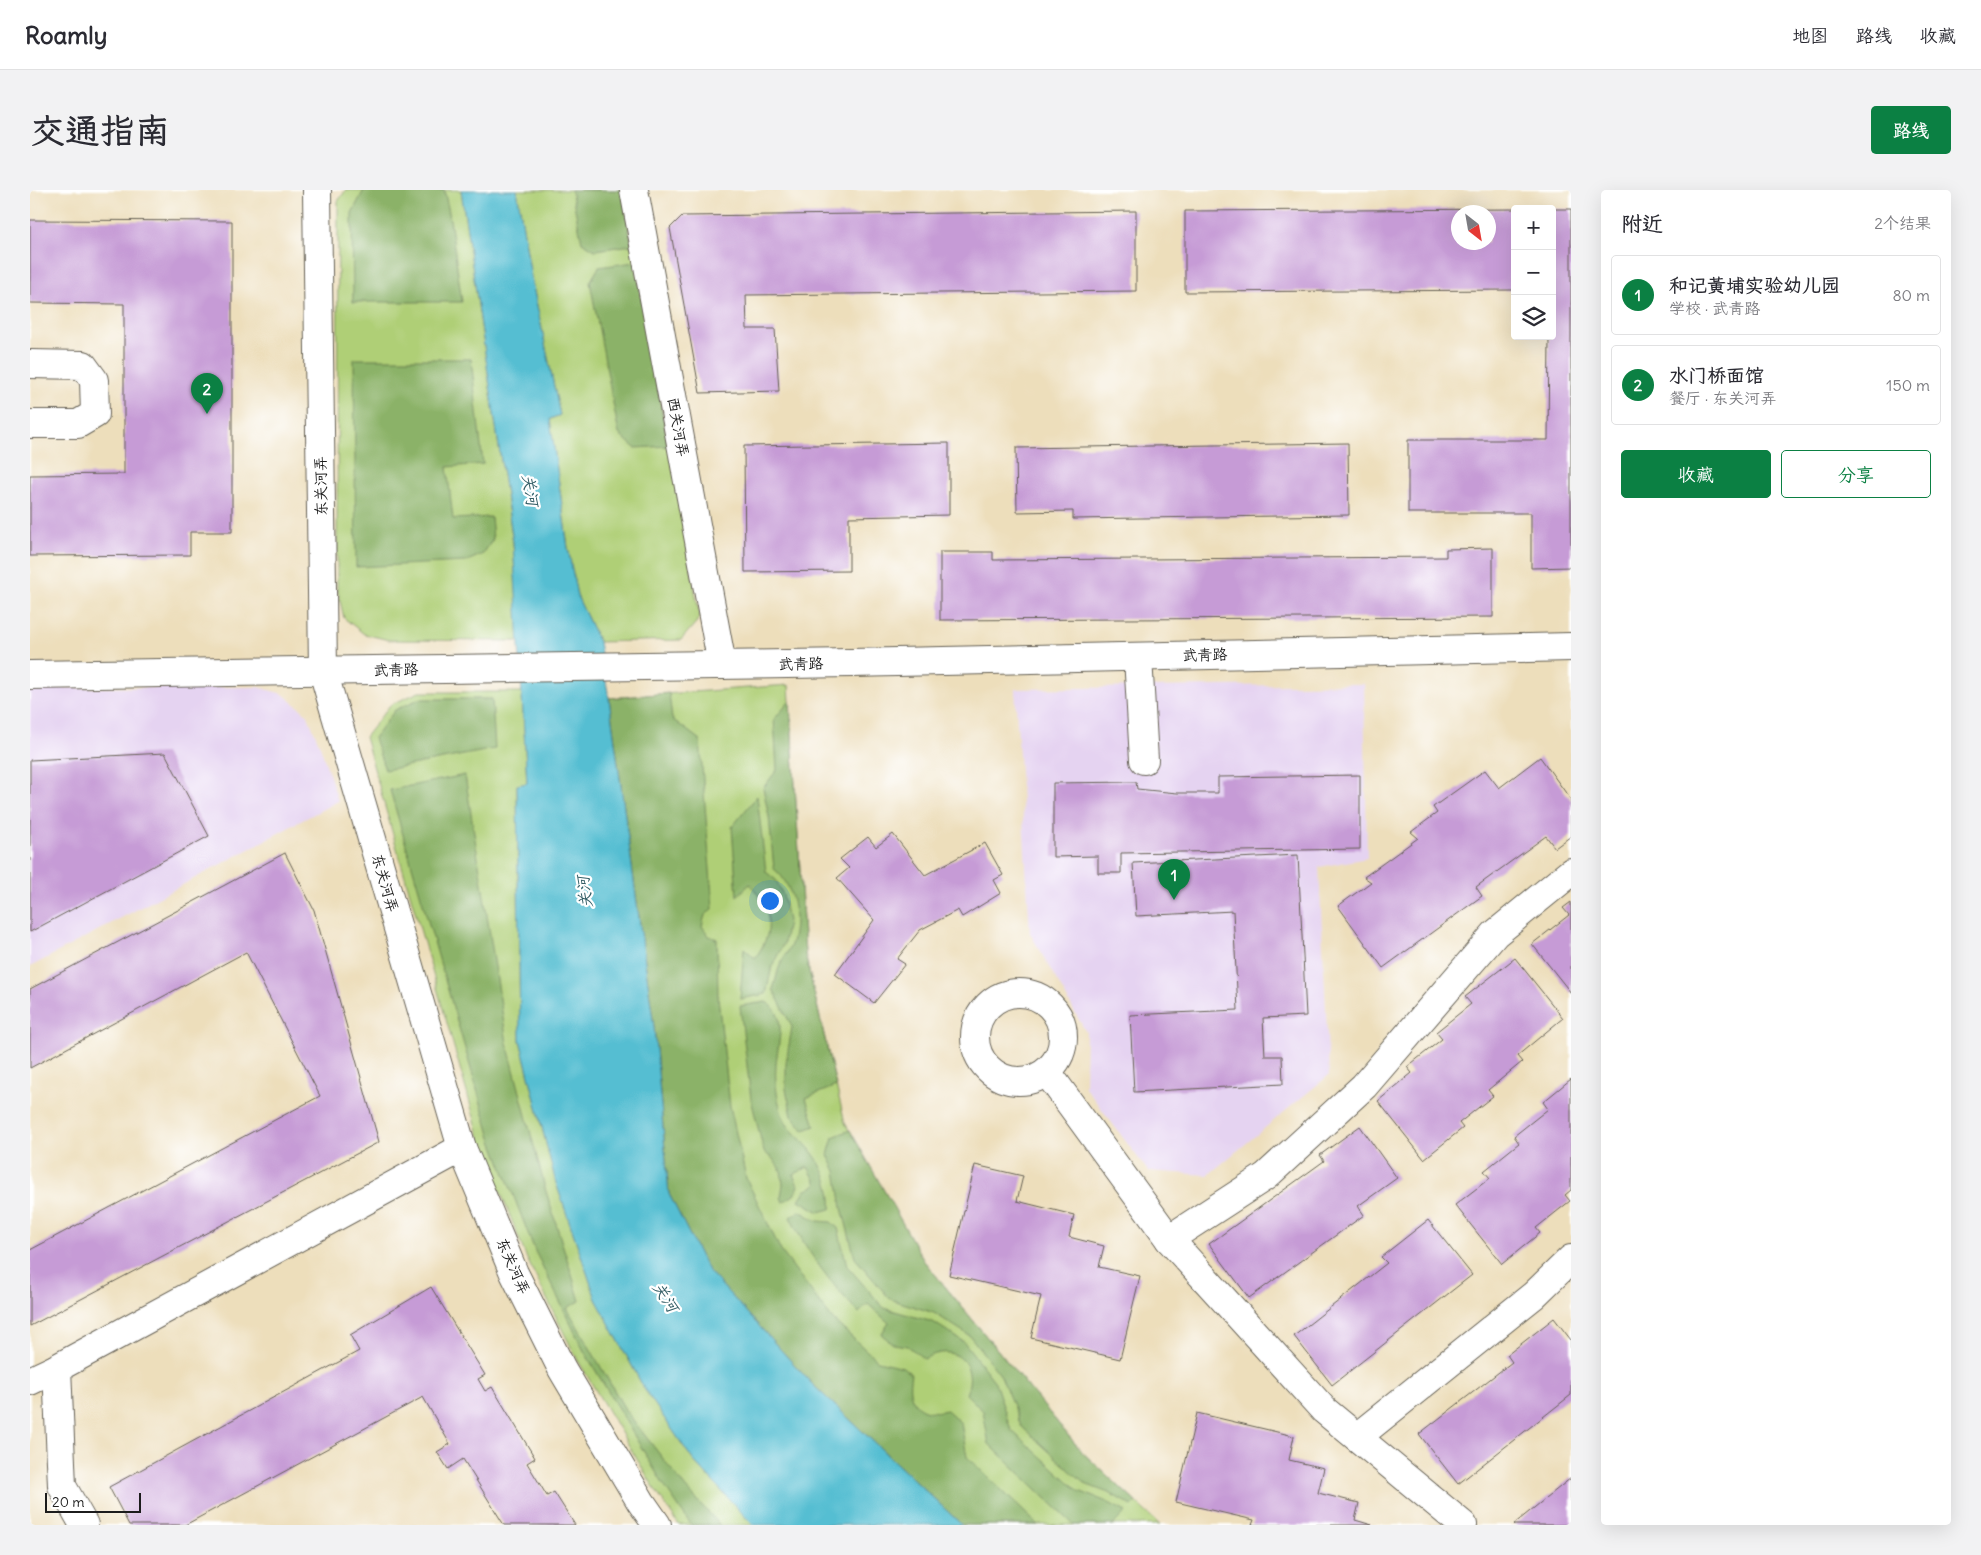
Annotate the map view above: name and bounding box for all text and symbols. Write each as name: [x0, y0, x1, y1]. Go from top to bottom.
text: Roamly: [25, 20, 107, 50]
text: 地图: [1792, 24, 1828, 47]
text: 路线: [1856, 24, 1892, 47]
text: 收藏: [1920, 24, 1956, 47]
button: 路线: [1871, 106, 1951, 154]
text: 交通指南: [30, 108, 170, 152]
north arrow: [1451, 205, 1496, 250]
map controls: [1511, 205, 1556, 340]
button: +: [1511, 205, 1556, 250]
text: 附近: [1621, 210, 1663, 237]
text: 2个结果: [1874, 213, 1931, 233]
button: −: [1511, 250, 1556, 295]
text: 和记黄埔实验幼儿园: [1669, 273, 1840, 297]
text: 1: [1635, 285, 1641, 305]
text: 80 m: [1892, 285, 1930, 305]
button: layers: [1511, 295, 1556, 340]
text: 学校 · 武青路: [1669, 298, 1760, 318]
text: 水门桥面馆: [1669, 363, 1764, 387]
pin: 2: [191, 373, 223, 414]
text: 2: [1634, 375, 1642, 395]
text: 150 m: [1886, 375, 1930, 395]
text: 餐厅 · 东关河弄: [1669, 388, 1776, 408]
street label: 西关河弄: [664, 396, 693, 458]
button: 收藏: [1621, 450, 1771, 498]
button: 分享: [1781, 450, 1931, 498]
street label: 东关河弄: [310, 456, 331, 516]
water label: 关河: [519, 473, 544, 510]
street label: 武青路: [1182, 645, 1228, 664]
street label: 武青路: [778, 654, 824, 673]
street label: 武青路: [373, 660, 419, 679]
street label: 东关河弄: [368, 851, 403, 914]
pin: 1: [1158, 859, 1190, 900]
water label: 关河: [572, 872, 596, 909]
your location: [757, 888, 783, 914]
street label: 东关河弄: [493, 1235, 534, 1297]
water label: 关河: [649, 1278, 685, 1318]
scale bar: [45, 1490, 141, 1513]
text: 20 m: [52, 1493, 85, 1511]

